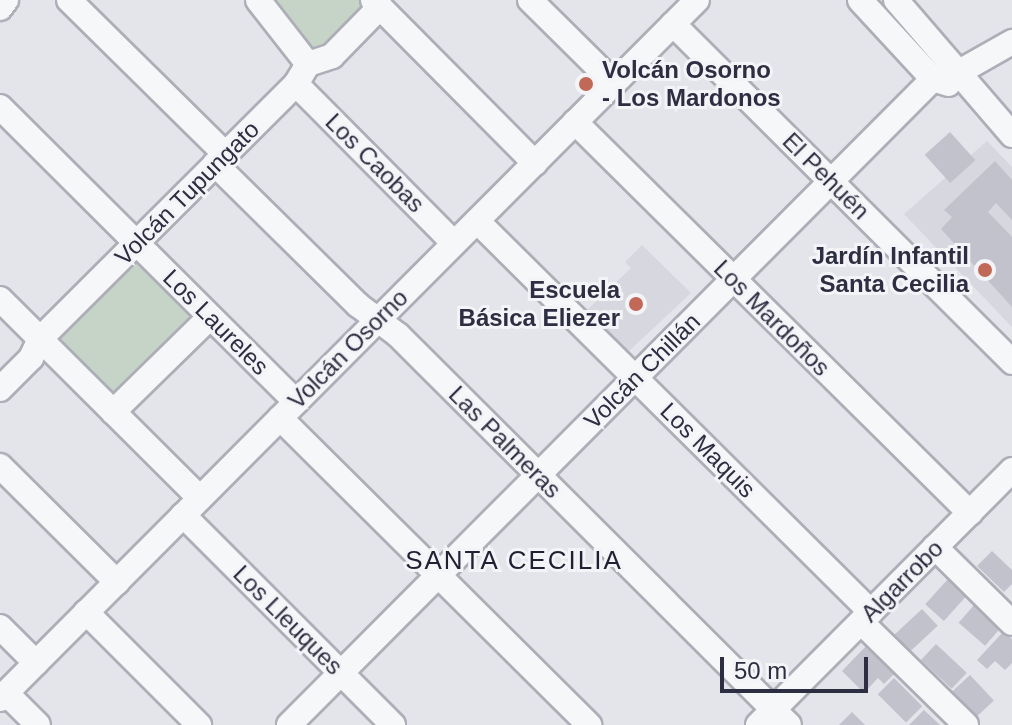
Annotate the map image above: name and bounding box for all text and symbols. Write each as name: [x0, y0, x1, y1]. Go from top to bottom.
place label: Volcán Osorno - Los Mardonos: [602, 56, 781, 112]
marker: Volcán Osorno - Los Mardonos: [577, 75, 595, 93]
street label: Los Caobas: [320, 108, 430, 218]
street label: Volcán Tupungato: [109, 115, 265, 271]
street label: El Pehuén: [777, 127, 875, 225]
place label: Jardín Infantil Santa Cecilia: [812, 242, 969, 298]
street label: Los Mardoños: [708, 254, 836, 382]
marker: Jardín Infantil Santa Cecilia: [976, 261, 994, 279]
street label: Los Laureles: [157, 263, 275, 381]
place label: Escuela Básica Eliezer: [459, 276, 620, 332]
street label: Volcán Osorno: [282, 283, 414, 415]
marker: Escuela Básica Eliezer: [627, 295, 645, 313]
street label: Volcán Chillán: [578, 307, 706, 435]
street label: Las Palmeras: [443, 380, 567, 504]
street label: Los Maquis: [654, 396, 762, 504]
street label: Algarrobo: [855, 534, 949, 628]
district label: SANTA CECILIA: [404, 545, 624, 577]
street label: Los Lleuques: [227, 559, 349, 681]
scale bar: [724, 641, 872, 691]
text: 50 m: [734, 657, 787, 684]

